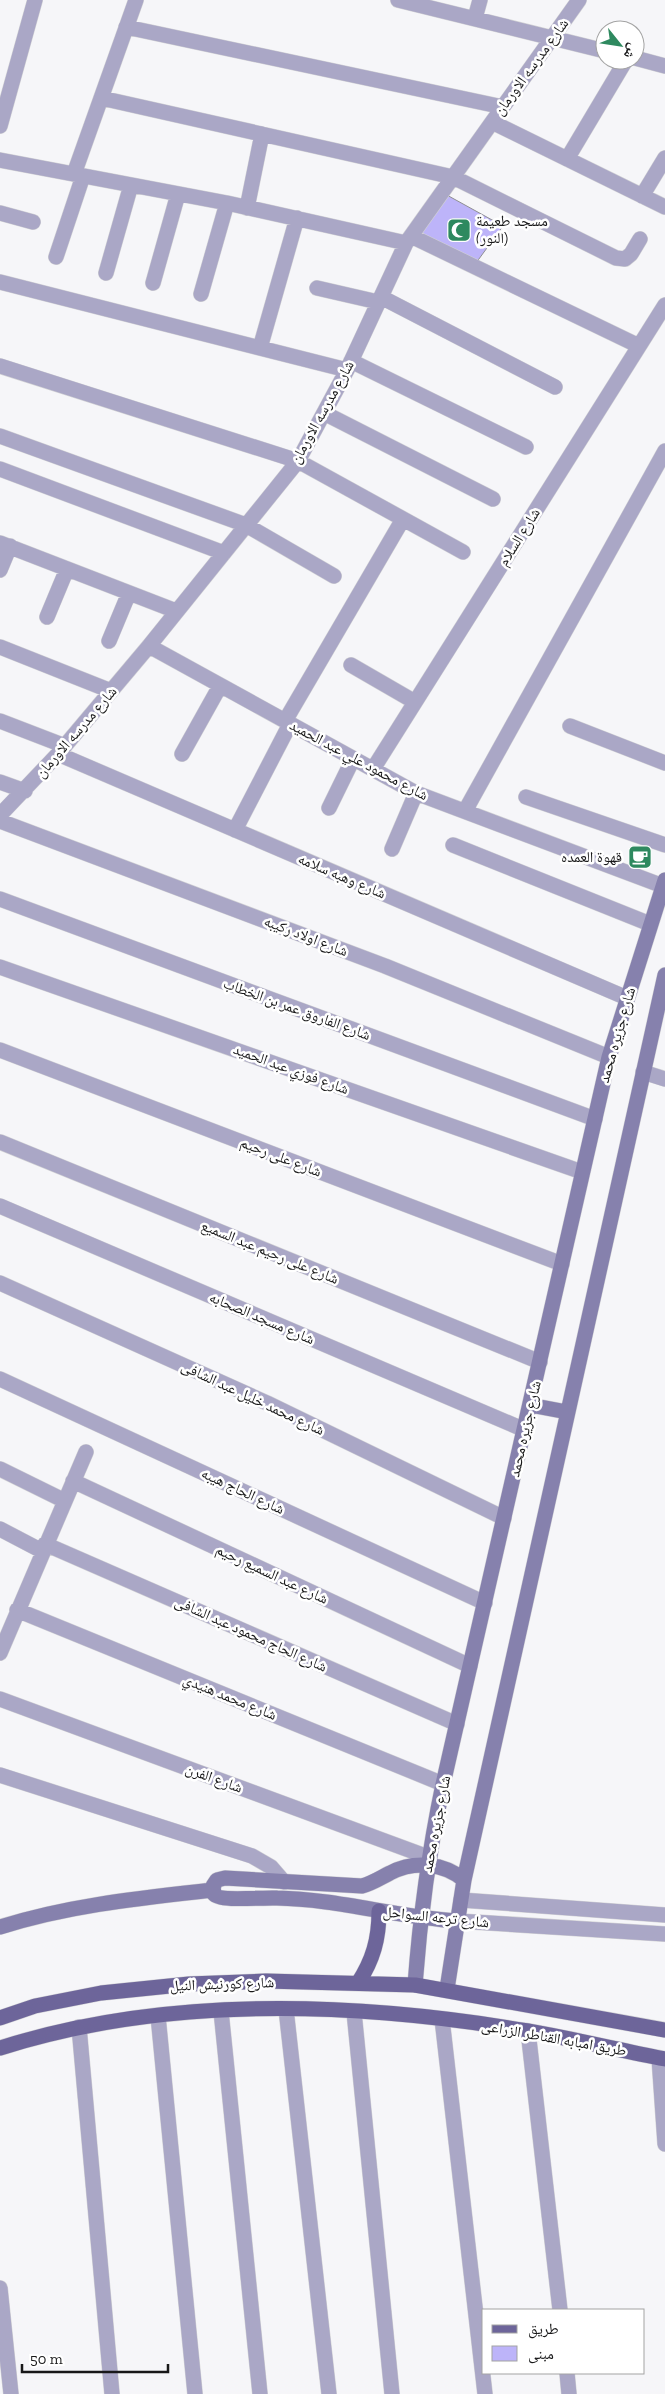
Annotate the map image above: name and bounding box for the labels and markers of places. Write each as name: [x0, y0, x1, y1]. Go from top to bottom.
place label: مسجد طعيمة (النور): [476, 212, 548, 247]
mosque icon: مسجد طعيمة (النور): [446, 217, 472, 243]
cafe icon: قهوة العمده: [627, 844, 653, 870]
place label: قهوة العمده: [561, 848, 622, 866]

